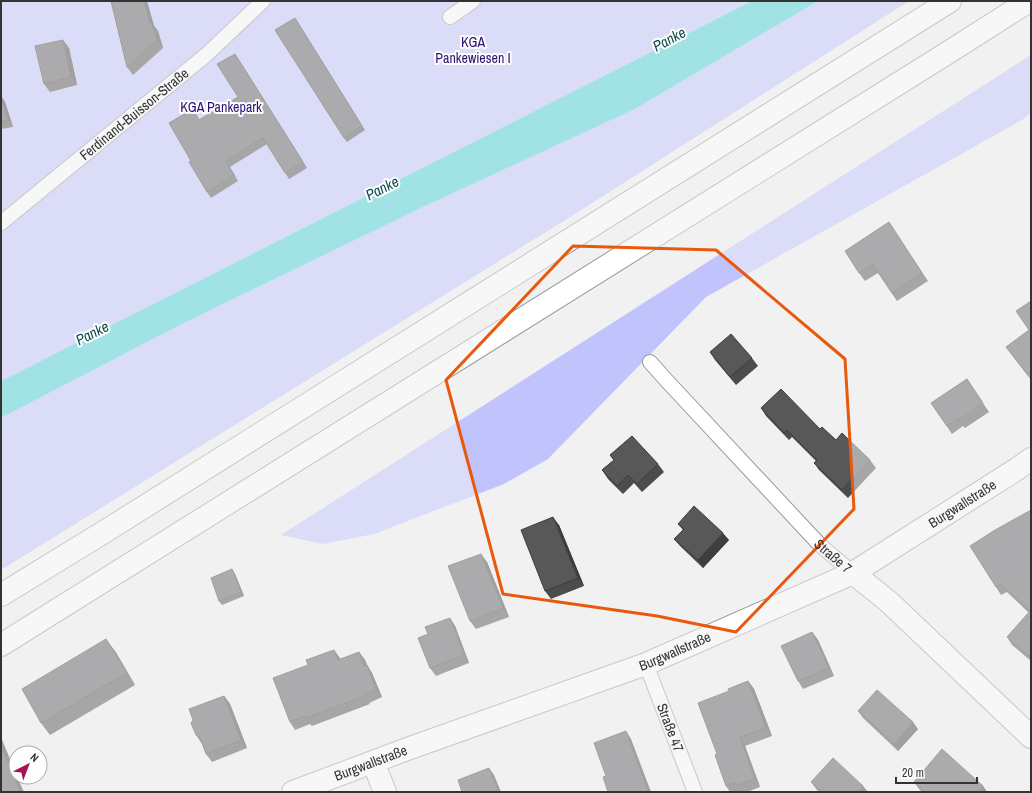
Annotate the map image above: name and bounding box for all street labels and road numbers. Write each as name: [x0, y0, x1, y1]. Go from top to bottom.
street label: Ferdinand-Buisson-Straße: [76, 64, 192, 164]
street label: Burgwallstraße: [925, 476, 999, 532]
street label: Straße 7: [810, 535, 856, 577]
street label: Burgwallstraße: [637, 628, 714, 675]
street label: Straße 47: [653, 701, 688, 754]
street label: Burgwallstraße: [332, 741, 410, 785]

